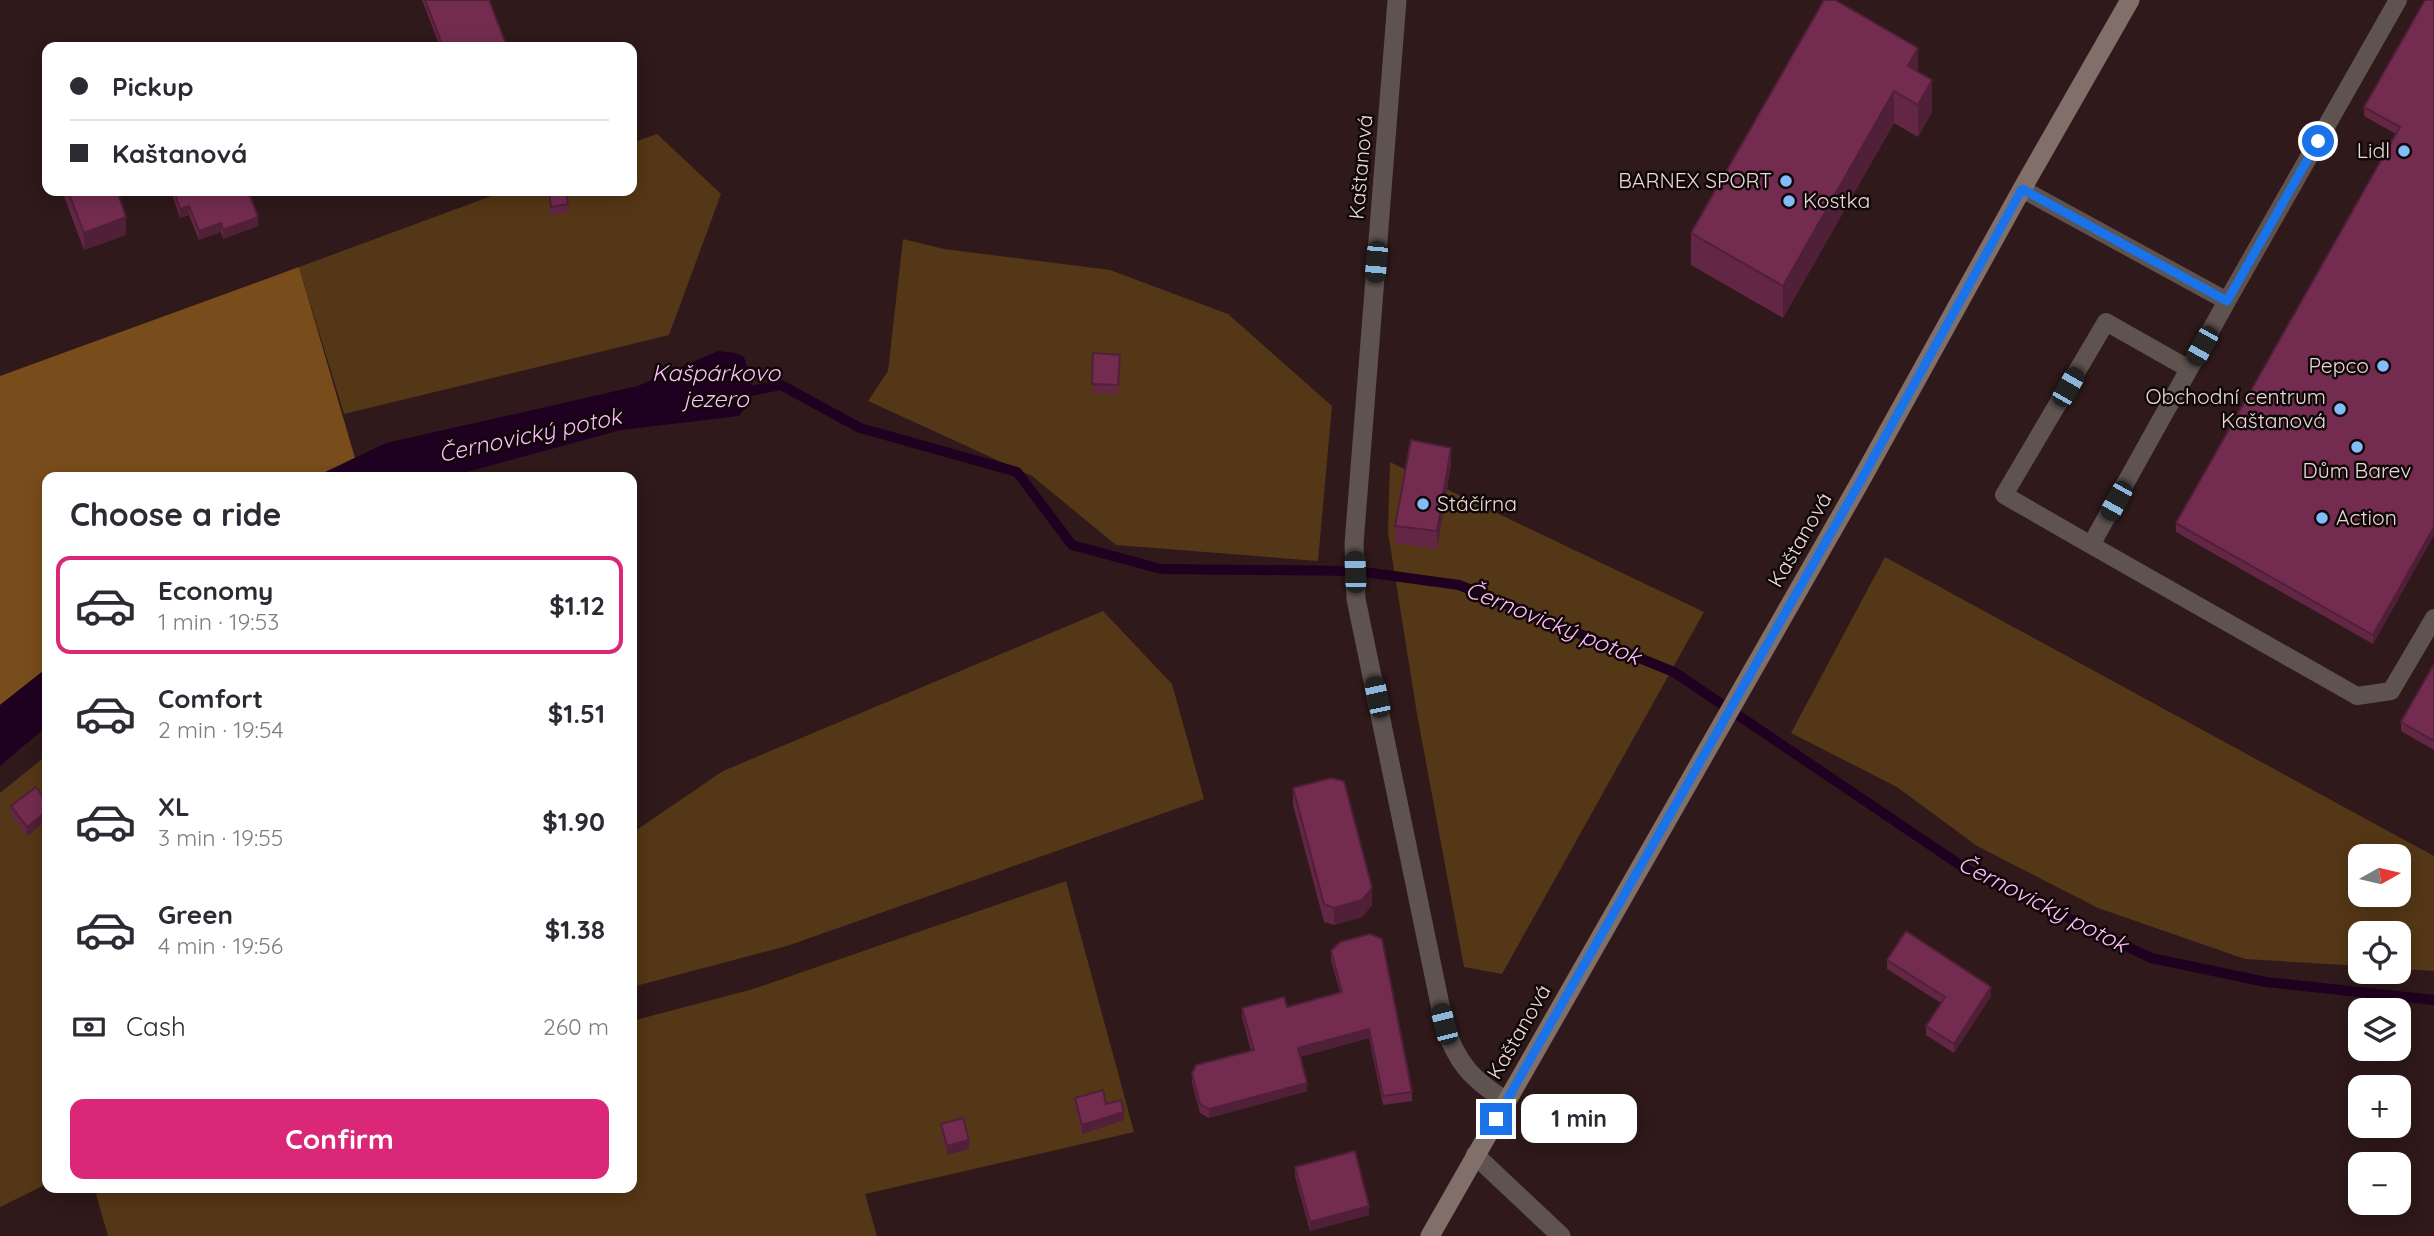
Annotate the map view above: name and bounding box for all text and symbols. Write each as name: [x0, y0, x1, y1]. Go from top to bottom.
text: Pickup: [112, 70, 194, 103]
street label: Kaštanová: [1342, 113, 1378, 220]
route start: [2302, 125, 2334, 157]
text: Kaštanová: [112, 137, 247, 170]
place label: Lidl: [2357, 137, 2390, 163]
marker: Lidl: [2396, 143, 2412, 159]
place label: BARNEX SPORT: [1618, 167, 1772, 193]
marker: BARNEX SPORT: [1778, 173, 1794, 189]
place label: Kostka: [1803, 187, 1870, 213]
marker: Kostka: [1781, 193, 1797, 209]
car: [1364, 240, 1389, 284]
car: [2183, 323, 2222, 369]
place label: Pepco: [2309, 352, 2369, 378]
water label: Kašpárkovo jezero: [652, 358, 781, 413]
marker: Pepco: [2375, 358, 2391, 374]
car: [2049, 364, 2088, 410]
place label: Obchodní centrum Kaštanová: [2145, 383, 2326, 433]
water label: Černovický potok: [436, 401, 626, 468]
marker: Obchodní centrum Kaštanová: [2332, 401, 2348, 417]
marker: Dům Barev: [2349, 439, 2365, 455]
place label: Dům Barev: [2303, 457, 2411, 483]
car: [2097, 478, 2136, 524]
street label: Kaštanová: [1762, 487, 1837, 592]
place label: Stáčírna: [1437, 490, 1517, 516]
text: Choose a ride: [70, 494, 282, 534]
marker: Stáčírna: [1415, 496, 1431, 512]
place label: Action: [2336, 504, 2397, 530]
marker: Action: [2314, 510, 2330, 526]
car: [1344, 551, 1367, 593]
icon: car: [74, 574, 137, 637]
text: Economy: [158, 574, 273, 607]
water label: Černovický potok: [1461, 574, 1647, 672]
text: $1.12: [549, 589, 605, 622]
text: 1 min · 19:53: [158, 607, 279, 636]
car: [1363, 674, 1392, 720]
icon: car: [74, 682, 137, 745]
text: Comfort: [158, 682, 263, 715]
text: $1.51: [548, 697, 605, 730]
text: 2 min · 19:54: [158, 715, 284, 744]
icon: car: [74, 790, 137, 853]
text: XL: [158, 790, 190, 823]
text: $1.90: [542, 805, 605, 838]
text: 3 min · 19:55: [158, 823, 283, 852]
north arrow: [2348, 844, 2412, 906]
map controls: [2348, 844, 2411, 1215]
water label: Černovický potok: [1954, 848, 2134, 960]
icon: car: [74, 898, 137, 961]
text: Green: [158, 898, 233, 931]
text: $1.38: [545, 913, 605, 946]
button: locate: [2348, 921, 2411, 984]
text: 4 min · 19:56: [158, 931, 283, 960]
street label: Kaštanová: [1481, 979, 1556, 1084]
button: layers: [2348, 998, 2411, 1061]
car: [1429, 1001, 1460, 1047]
icon: cash: [70, 1008, 108, 1046]
text: Cash: [126, 1010, 186, 1043]
text: 260 m: [543, 1012, 609, 1041]
button: +: [2348, 1075, 2411, 1138]
callout: 1 min: [1520, 1094, 1636, 1144]
button: Confirm: [70, 1099, 609, 1179]
route end: [1480, 1103, 1512, 1135]
text: 1 min: [1551, 1104, 1607, 1133]
button: −: [2348, 1152, 2411, 1215]

